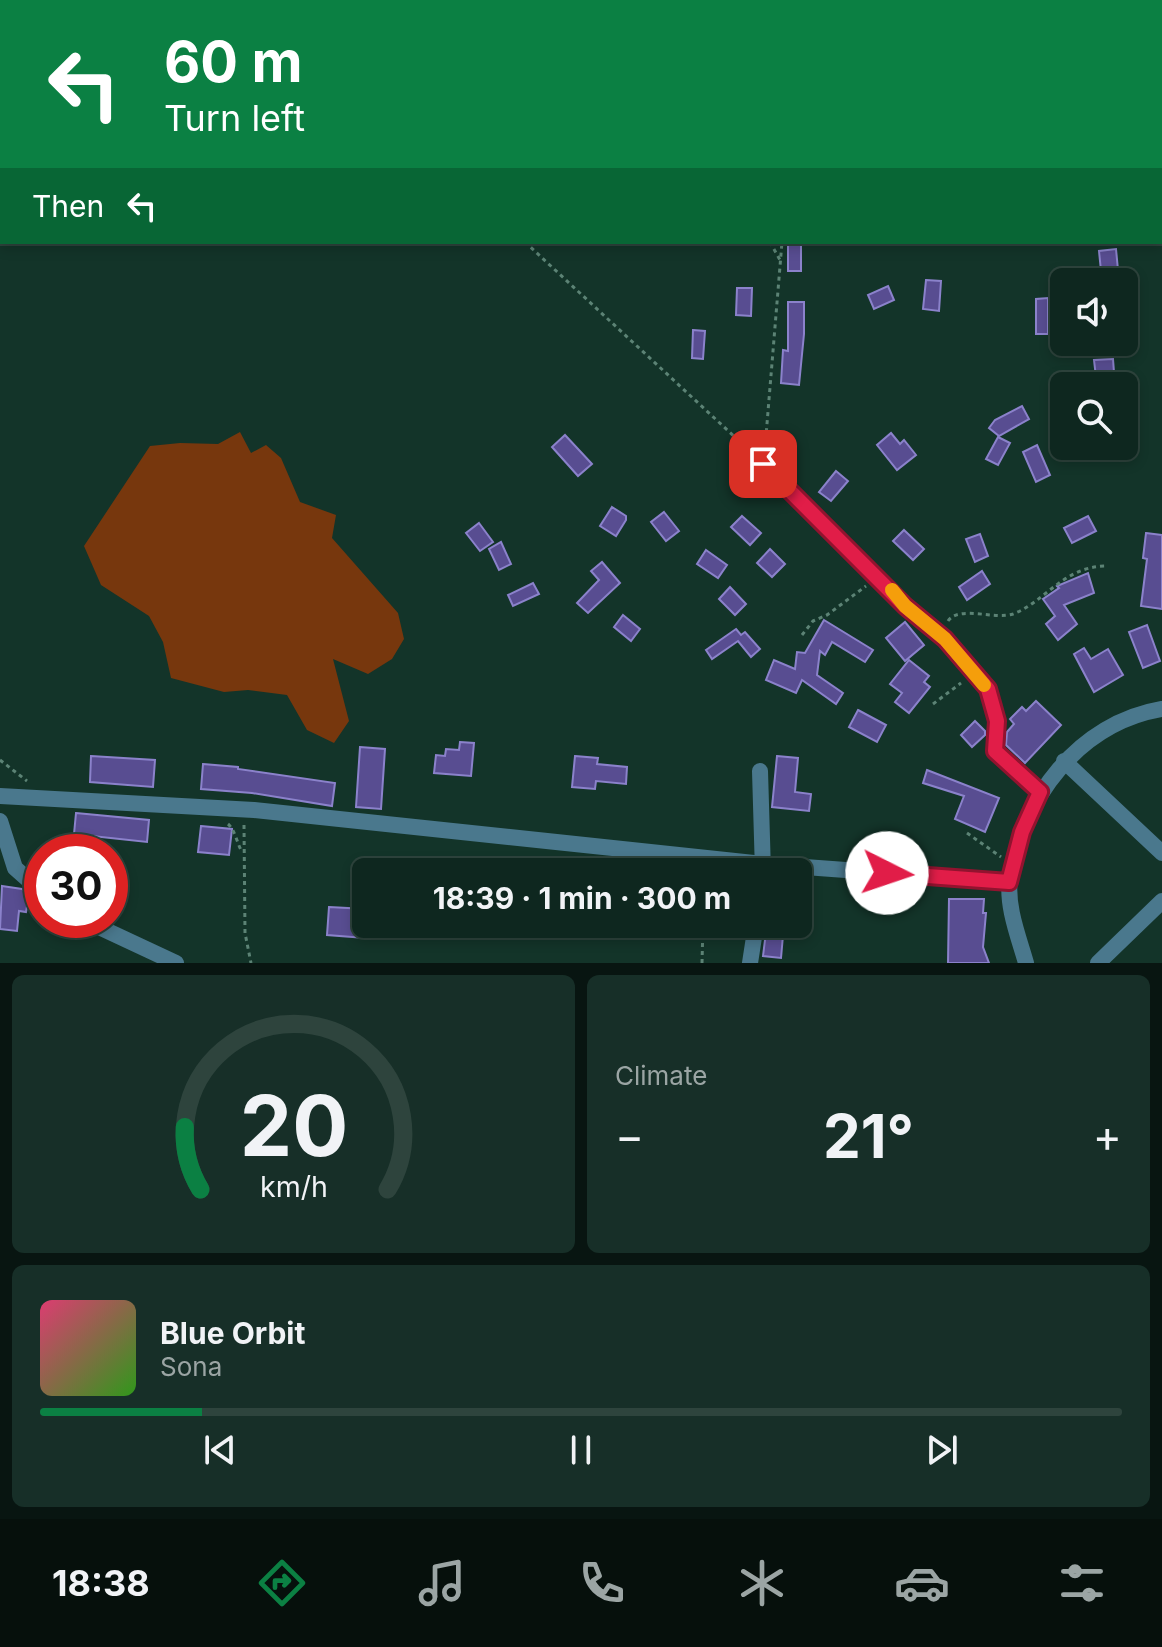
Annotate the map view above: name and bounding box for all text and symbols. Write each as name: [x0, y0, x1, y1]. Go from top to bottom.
text: 60 m: [164, 28, 303, 96]
icon: left: [32, 32, 136, 136]
text: Turn left: [164, 96, 305, 140]
icon: left: [120, 184, 164, 228]
text: Then: [32, 188, 104, 224]
map controls: [1050, 268, 1138, 460]
button: sound: [1050, 268, 1138, 356]
button: search: [1050, 372, 1138, 460]
pin: [729, 430, 797, 498]
icon: arrive: [741, 442, 785, 486]
position arrow: [845, 831, 929, 915]
speed limit sign: 30: [24, 834, 128, 938]
text: 18:39 · 1 min · 300 m: [433, 880, 731, 916]
text: Climate: [615, 1060, 707, 1091]
text: 20: [239, 1075, 348, 1176]
text: 21°: [823, 1100, 914, 1172]
text: −: [615, 1109, 644, 1163]
text: +: [1093, 1109, 1122, 1163]
text: km/h: [260, 1169, 327, 1204]
text: Blue Orbit: [160, 1315, 305, 1351]
text: Sona: [160, 1351, 222, 1382]
icon: previous: [198, 1428, 242, 1472]
icon: pause: [559, 1428, 603, 1472]
icon: next: [920, 1428, 964, 1472]
icon: directions: [254, 1555, 310, 1611]
icon: music: [414, 1555, 470, 1611]
icon: phone: [574, 1555, 630, 1611]
icon: climate: [734, 1555, 790, 1611]
icon: car: [894, 1555, 950, 1611]
icon: filters: [1054, 1555, 1110, 1611]
text: 18:38: [52, 1561, 150, 1605]

